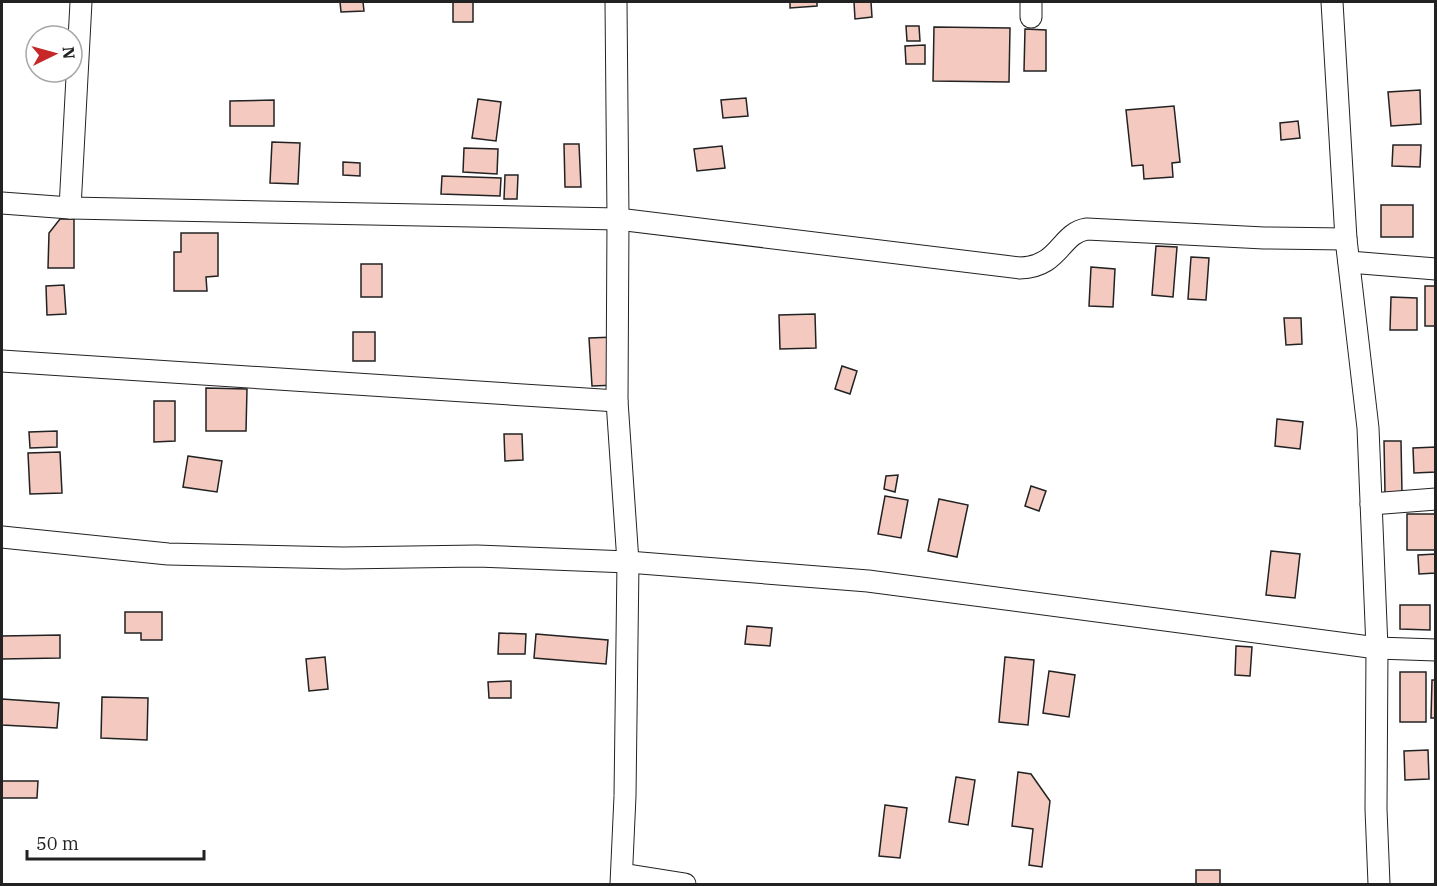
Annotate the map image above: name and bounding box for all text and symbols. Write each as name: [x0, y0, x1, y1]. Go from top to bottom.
north arrow: [24, 24, 84, 84]
text: N: [58, 46, 79, 60]
scale bar: [27, 823, 204, 861]
text: 50 m: [36, 832, 79, 855]

